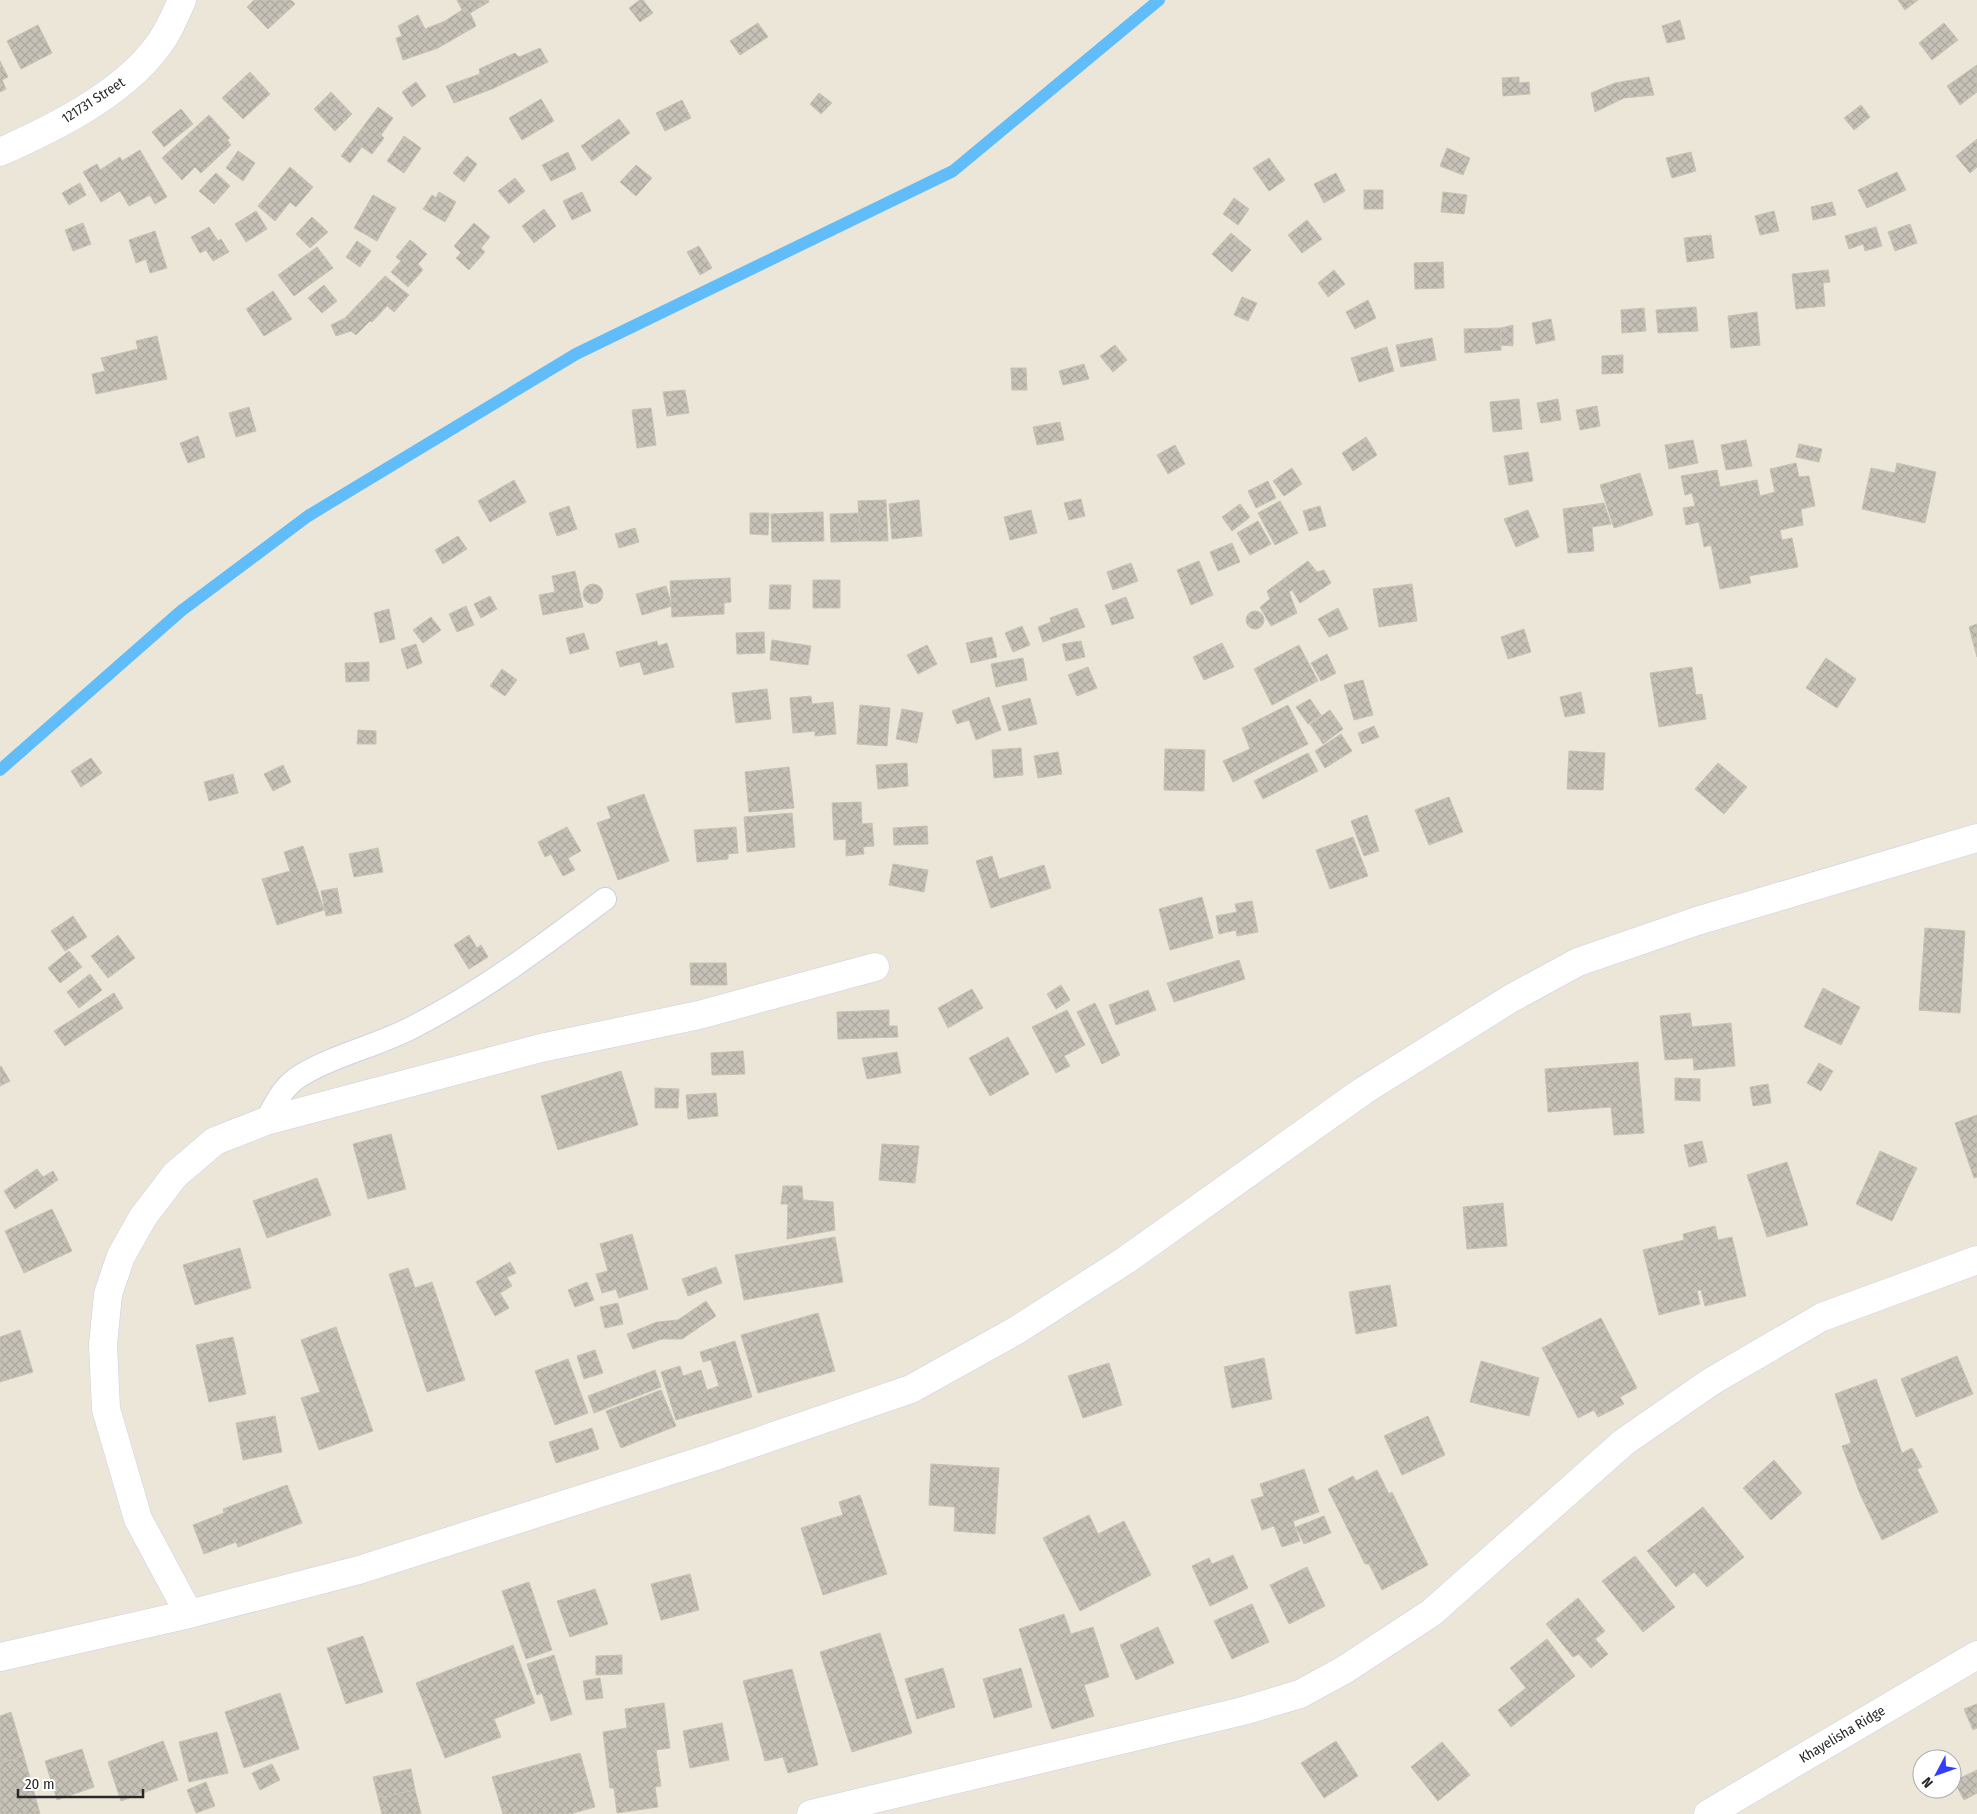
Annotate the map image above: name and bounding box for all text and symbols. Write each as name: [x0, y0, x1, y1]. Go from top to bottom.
street label: 121731 Street: [59, 74, 128, 127]
street label: Khayelisha Ridge: [1796, 1702, 1888, 1767]
north arrow: [1912, 1749, 1962, 1799]
scale bar: [18, 1766, 142, 1798]
text: N: [1918, 1773, 1937, 1791]
text: 20 m: [25, 1775, 55, 1793]

